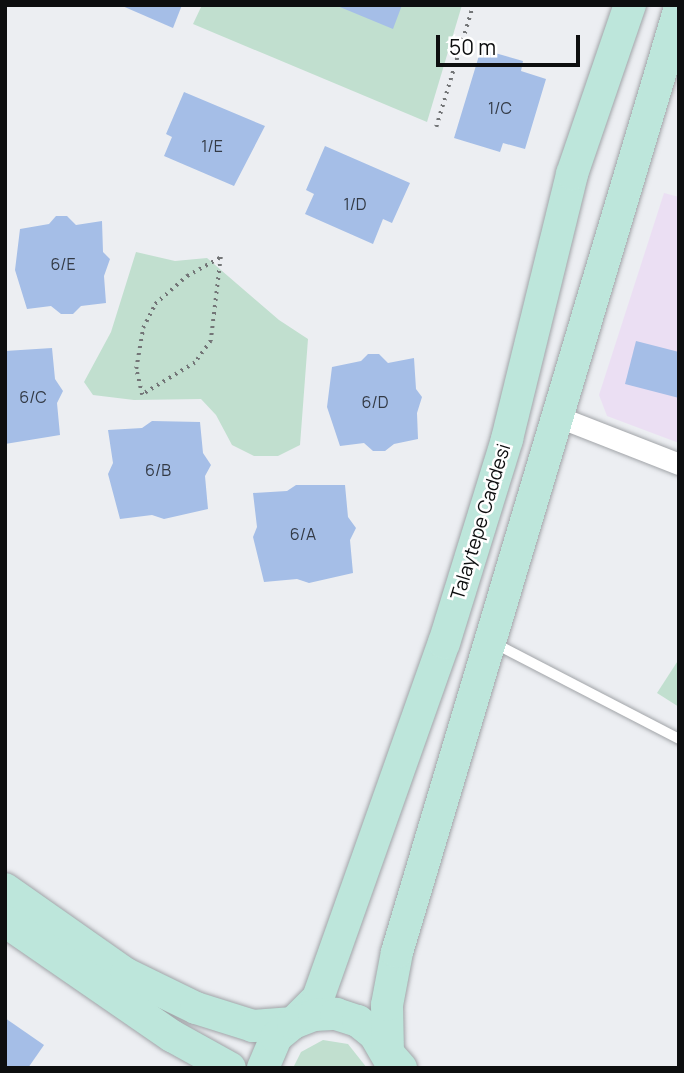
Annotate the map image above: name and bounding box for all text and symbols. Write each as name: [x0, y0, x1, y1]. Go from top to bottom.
scale bar: [439, 21, 582, 65]
text: 50 m: [449, 33, 496, 61]
house number: 1/C: [488, 98, 512, 118]
house number: 1/E: [201, 136, 223, 156]
house number: 1/D: [343, 194, 367, 214]
house number: 6/E: [50, 254, 76, 274]
house number: 6/C: [19, 387, 47, 407]
house number: 6/D: [362, 392, 388, 412]
street label: Talaytepe Caddesi: [446, 441, 516, 603]
house number: 6/B: [145, 460, 171, 480]
house number: 6/A: [290, 524, 316, 544]

